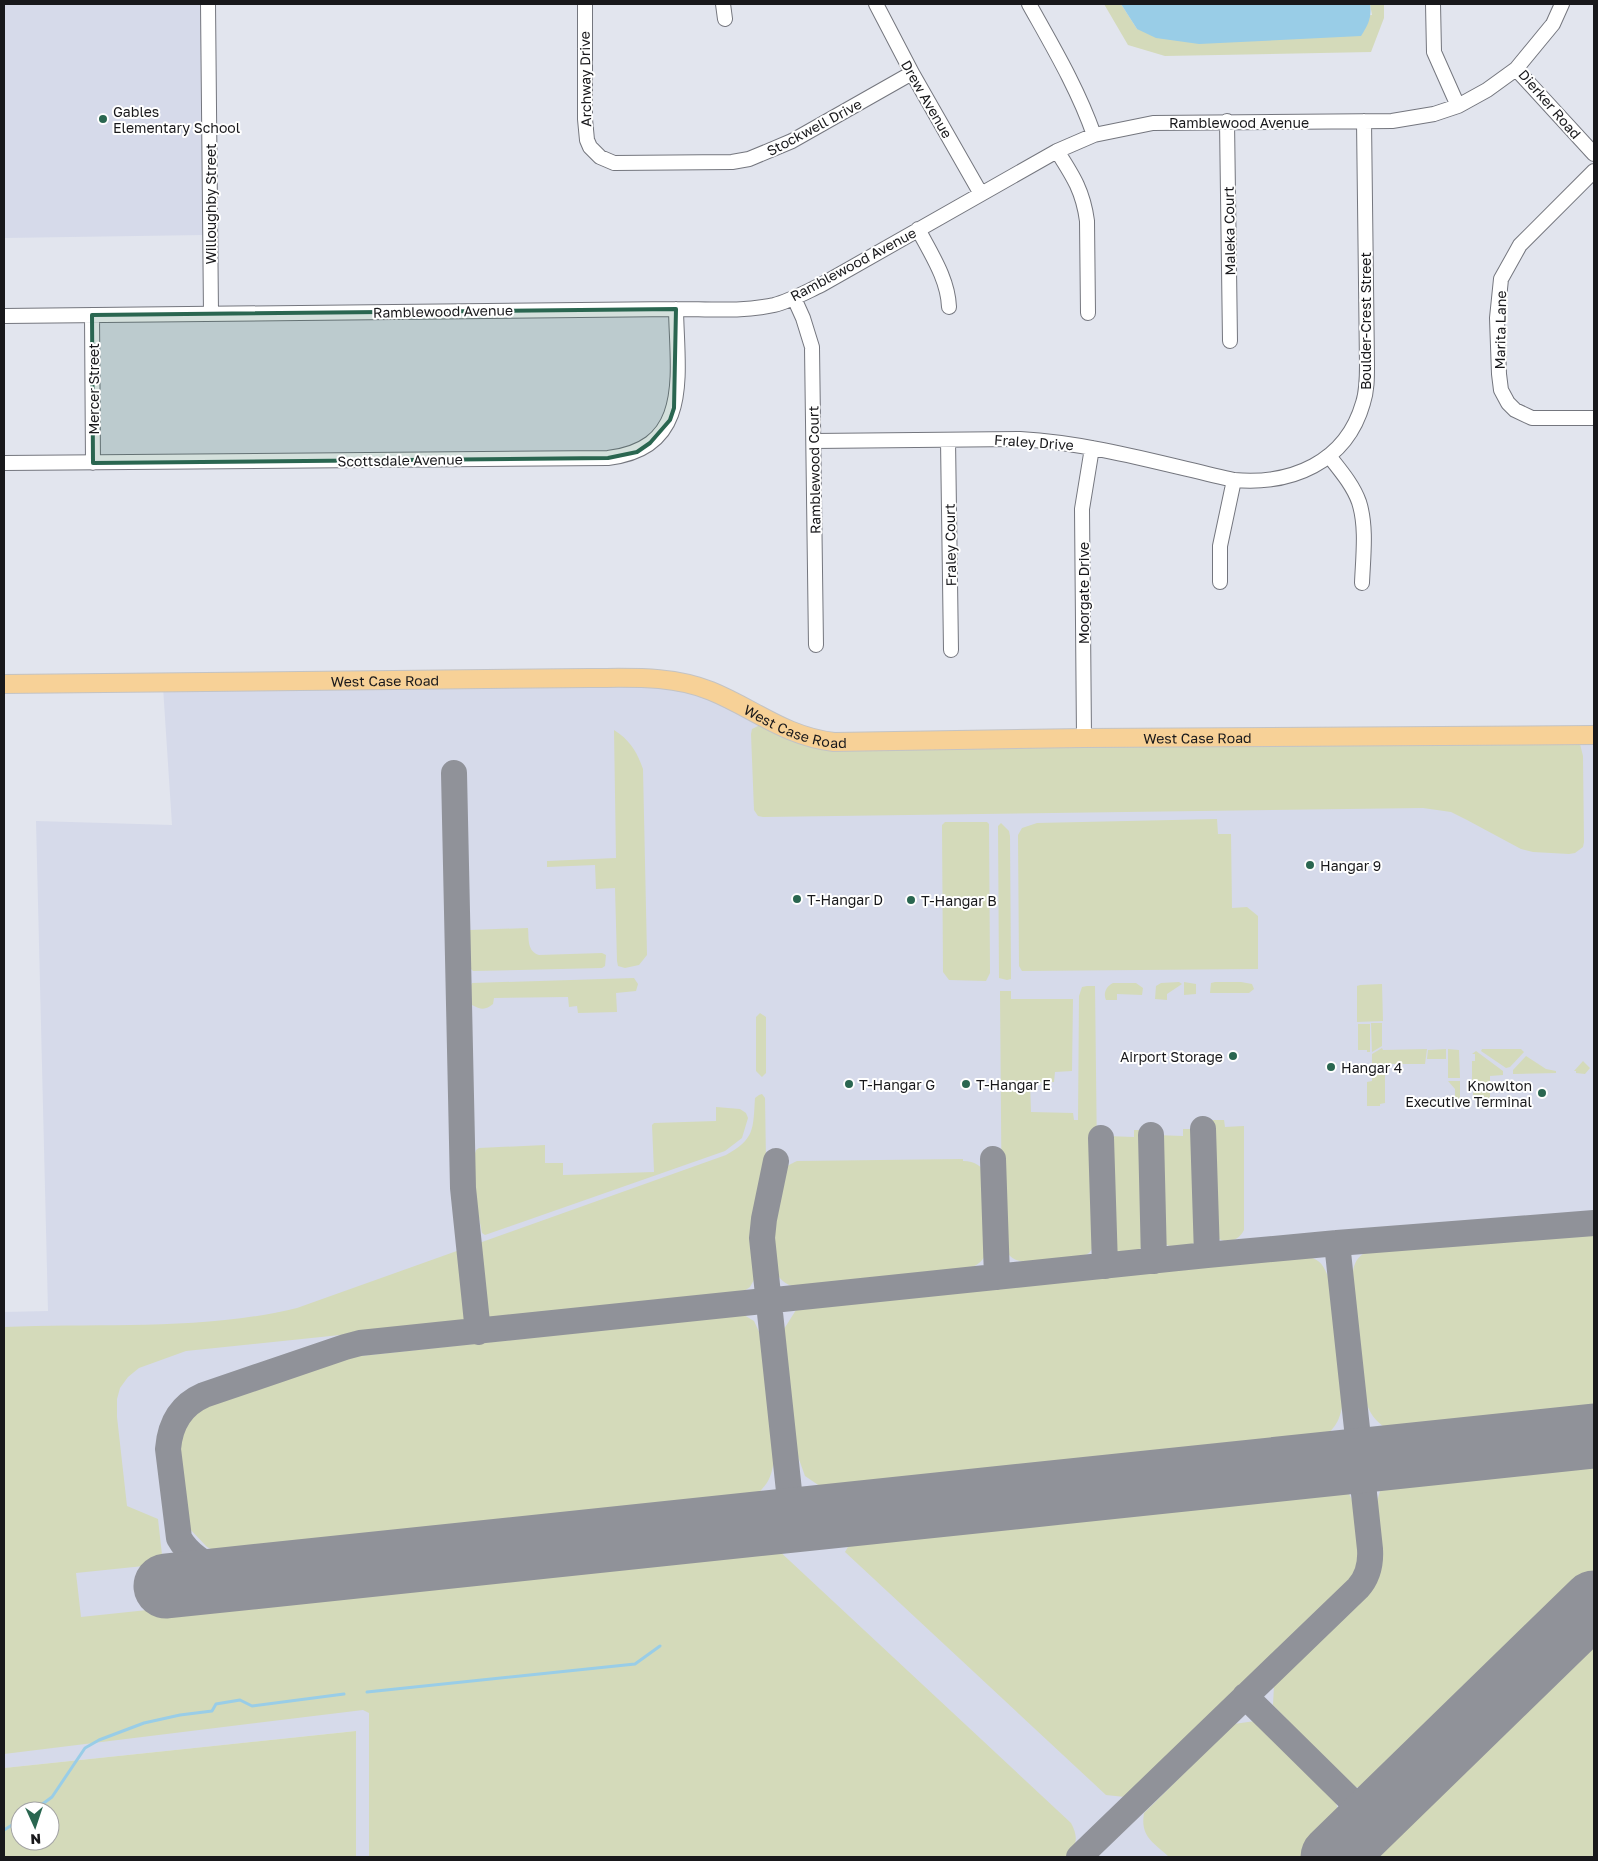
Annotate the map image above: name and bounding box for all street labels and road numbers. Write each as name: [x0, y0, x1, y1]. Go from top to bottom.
street label: Archway Drive: [576, 31, 594, 127]
street label: Drew Avenue: [898, 57, 956, 141]
street label: Dierker Road: [1515, 66, 1585, 142]
street label: Stockwell Drive: [764, 95, 864, 159]
street label: Ramblewood Avenue: [1169, 114, 1309, 131]
street label: Willoughby Street: [202, 143, 219, 265]
street label: Maleka Court: [1220, 186, 1238, 276]
street label: Ramblewood Avenue: [787, 224, 919, 304]
street label: Boulder-Crest Street: [1357, 252, 1374, 390]
street label: Marita Lane: [1491, 290, 1509, 370]
street label: Ramblewood Avenue: [373, 301, 513, 321]
street label: Mercer Street: [85, 343, 102, 435]
street label: Ramblewood Court: [804, 406, 824, 534]
street label: Fraley Drive: [994, 431, 1074, 453]
street label: Scottsdale Avenue: [337, 450, 463, 470]
street label: Fraley Court: [941, 503, 959, 587]
street label: Moorgate Drive: [1075, 542, 1092, 644]
street label: West Case Road: [331, 671, 439, 689]
street label: West Case Road: [741, 700, 847, 751]
street label: West Case Road: [1143, 729, 1252, 746]

